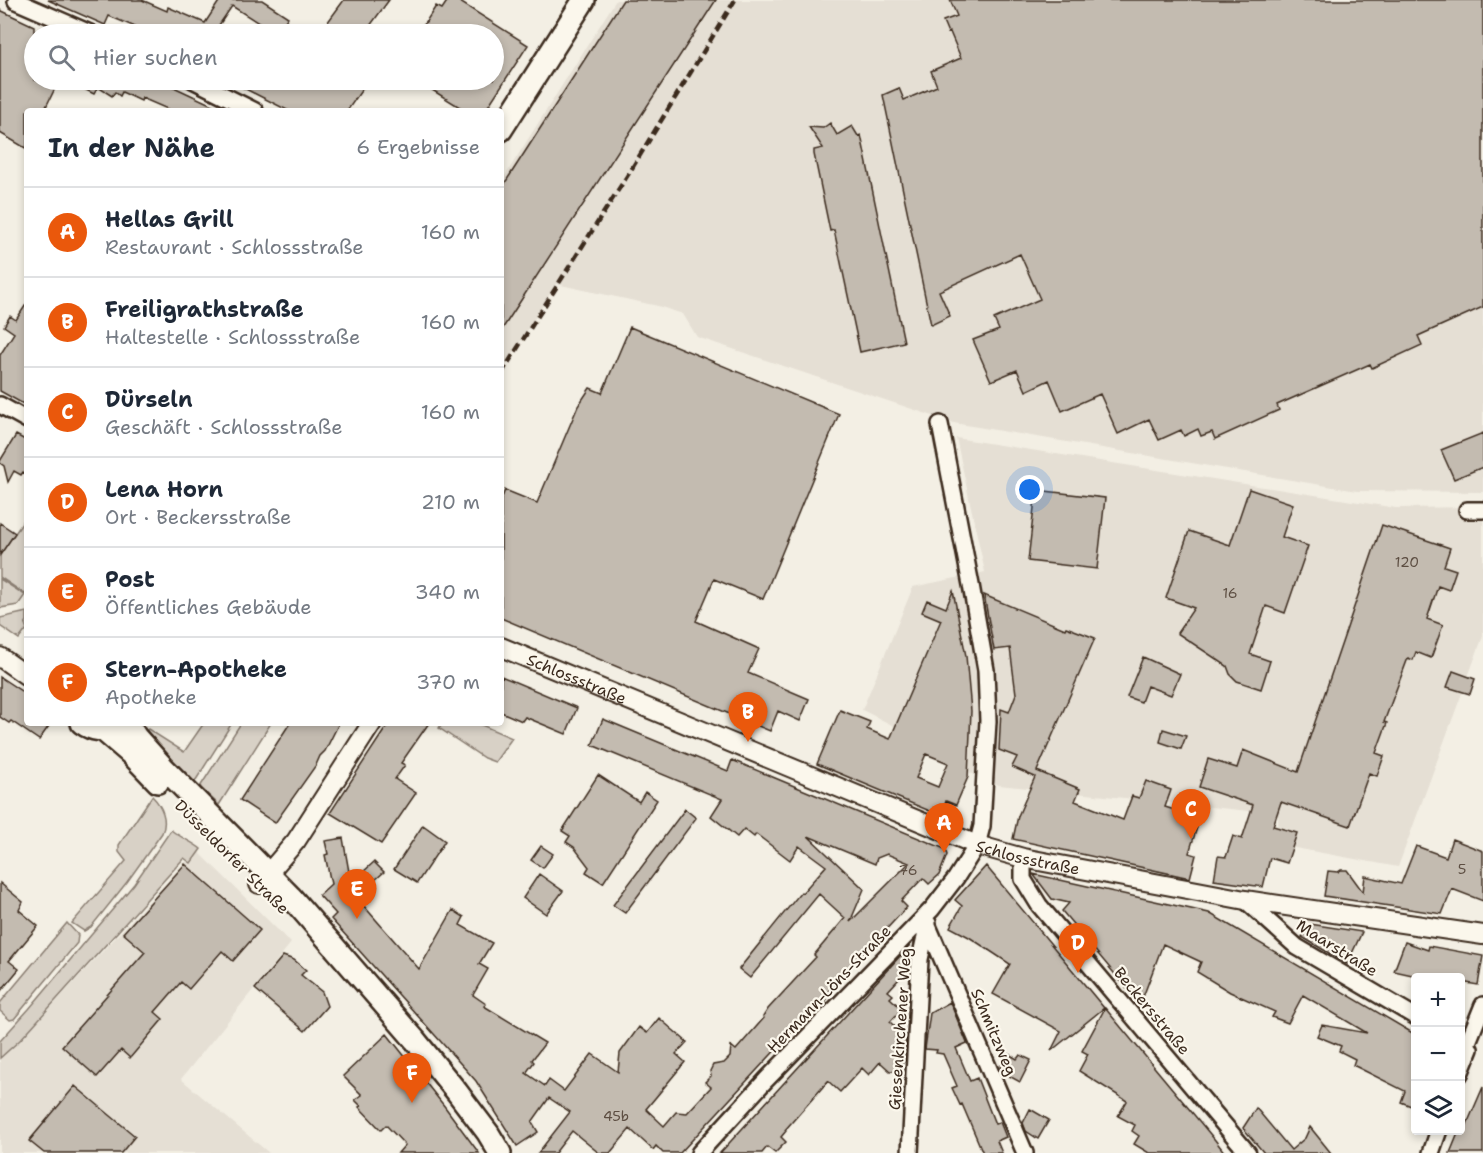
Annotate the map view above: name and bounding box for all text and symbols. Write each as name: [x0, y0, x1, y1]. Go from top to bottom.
search box: [24, 24, 504, 90]
icon: search: [45, 41, 78, 74]
text: Hier suchen: [93, 43, 218, 72]
text: In der Nähe: [48, 130, 215, 165]
text: 6 Ergebnisse: [356, 134, 480, 160]
text: Hellas Grill: [105, 205, 234, 234]
text: A: [60, 219, 75, 245]
text: 160 m: [421, 219, 480, 245]
text: Restaurant · Schlossstraße: [105, 234, 364, 260]
text: Freiligrathstraße: [105, 295, 304, 324]
text: B: [61, 309, 74, 335]
text: 160 m: [421, 309, 480, 335]
text: Haltestelle · Schlossstraße: [105, 324, 360, 350]
text: Dürseln: [105, 385, 193, 414]
text: C: [61, 399, 74, 425]
text: 160 m: [421, 399, 480, 425]
text: Geschäft · Schlossstraße: [105, 414, 342, 440]
text: Lena Horn: [105, 475, 223, 504]
your location: [1015, 475, 1044, 504]
text: D: [60, 489, 75, 515]
text: 210 m: [421, 489, 480, 515]
text: Ort · Beckersstraße: [105, 504, 291, 530]
house number: 120: [1395, 553, 1419, 571]
text: Post: [105, 565, 155, 594]
text: E: [61, 579, 74, 605]
text: 340 m: [415, 579, 480, 605]
house number: 16: [1222, 584, 1238, 602]
text: Öffentliches Gebäude: [105, 594, 312, 620]
street label: Schlossstraße: [524, 648, 630, 709]
text: Stern-Apotheke: [105, 655, 287, 684]
text: F: [62, 669, 73, 695]
text: 370 m: [416, 669, 480, 695]
text: Apotheke: [105, 684, 197, 710]
pin: B: [728, 692, 768, 742]
pin: C: [1172, 790, 1210, 839]
street label: Düsseldorfer Straße: [170, 795, 294, 919]
pin: A: [924, 804, 964, 853]
street label: Schlossstraße: [974, 835, 1082, 879]
house number: 5: [1458, 860, 1466, 878]
house number: 76: [898, 861, 918, 879]
pin: E: [338, 870, 376, 919]
street label: Maarstraße: [1292, 915, 1382, 981]
street label: Hermann-Löns-Straße: [762, 921, 896, 1057]
pin: D: [1058, 924, 1098, 973]
street label: Giesenkirchener Weg: [884, 947, 916, 1111]
street label: Beckersstraße: [1109, 963, 1195, 1059]
map controls: [1411, 973, 1465, 1135]
button: +: [1411, 973, 1465, 1027]
street label: Schmitzweg: [966, 985, 1022, 1079]
button: −: [1411, 1027, 1465, 1081]
pin: F: [392, 1054, 432, 1103]
button: layers: [1411, 1081, 1465, 1135]
house number: 45b: [603, 1107, 629, 1125]

